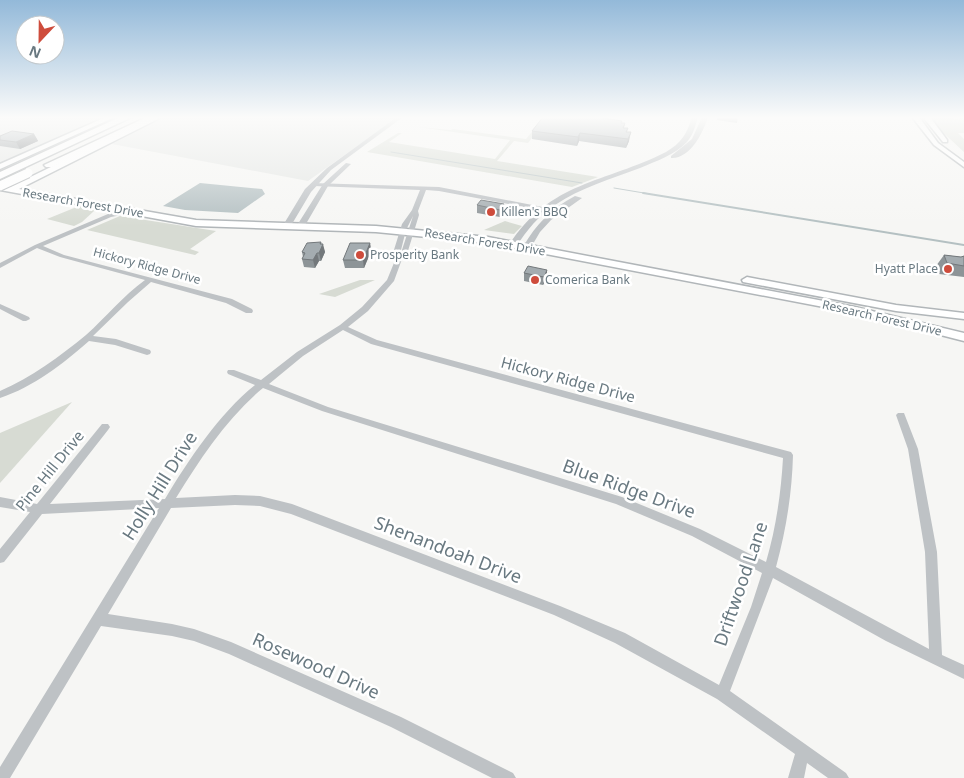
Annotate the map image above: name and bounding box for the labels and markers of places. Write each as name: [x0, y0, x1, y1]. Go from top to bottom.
place label: Killen's BBQ: [501, 203, 568, 220]
marker: Killen's BBQ: [485, 206, 497, 218]
place label: Prosperity Bank: [370, 246, 460, 263]
marker: Prosperity Bank: [354, 249, 366, 261]
place label: Hyatt Place: [875, 260, 938, 277]
marker: Hyatt Place: [942, 263, 954, 275]
place label: Comerica Bank: [545, 271, 630, 288]
marker: Comerica Bank: [529, 274, 541, 286]

